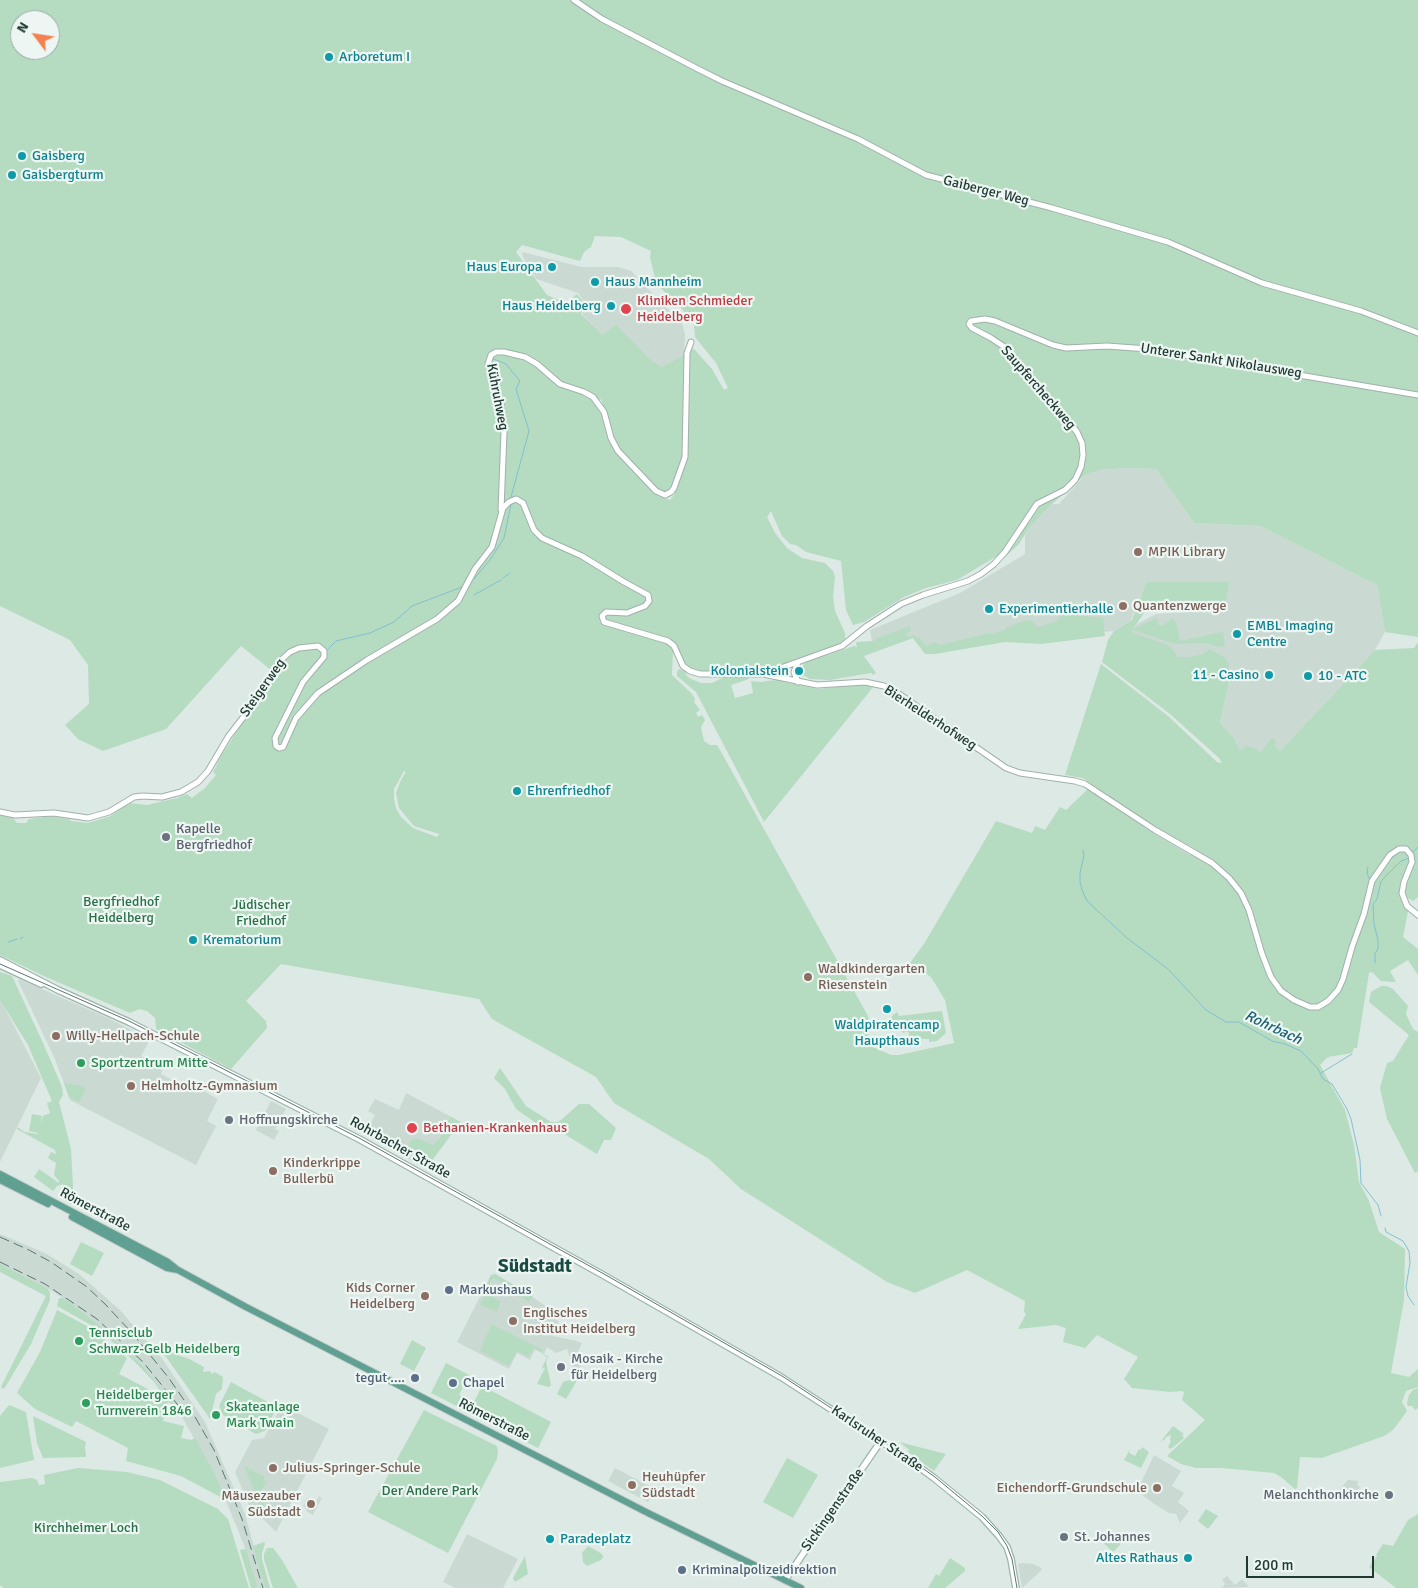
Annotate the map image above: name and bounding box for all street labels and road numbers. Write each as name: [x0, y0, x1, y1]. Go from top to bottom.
street label: Gaiberger Weg: [941, 172, 1031, 210]
street label: Unterer Sankt Nikolausweg: [1139, 340, 1303, 382]
street label: Saupfercheckweg: [997, 343, 1079, 433]
street label: Kühruhweg: [482, 362, 512, 432]
street label: Steigerweg: [237, 656, 289, 720]
street label: Bierhelderhofweg: [881, 682, 979, 754]
street label: Rohrbacher Straße: [347, 1113, 453, 1183]
street label: Römerstraße: [57, 1184, 133, 1236]
street label: Römerstraße: [456, 1395, 532, 1445]
street label: Karlsruher Straße: [828, 1402, 926, 1476]
street label: Sickingenstraße: [798, 1465, 868, 1555]

